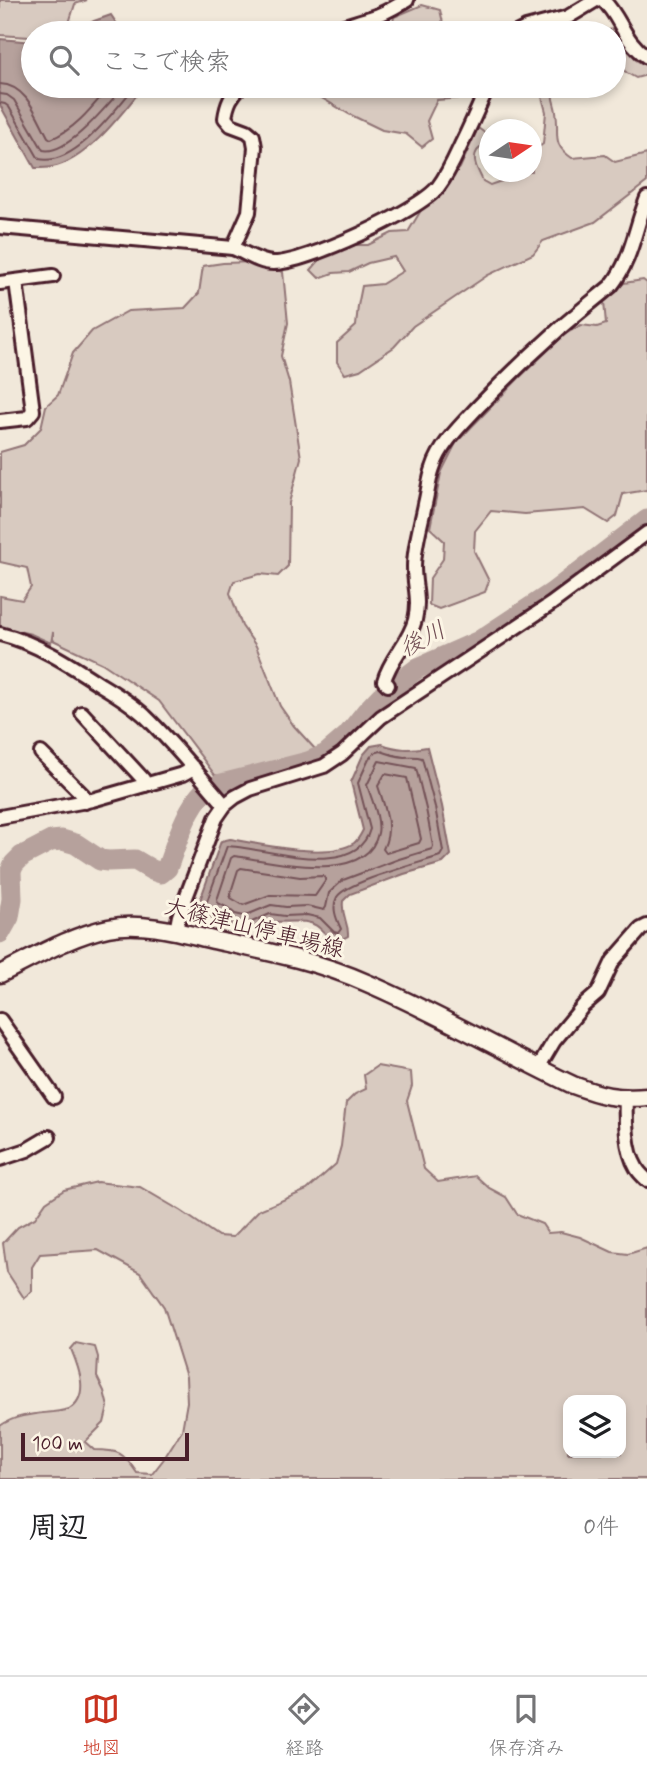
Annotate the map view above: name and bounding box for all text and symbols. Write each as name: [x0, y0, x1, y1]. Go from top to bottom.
search box: [21, 21, 626, 98]
icon: search: [45, 41, 83, 79]
text: ここで検索: [101, 46, 231, 80]
north arrow: [479, 119, 542, 182]
water label: 後川: [395, 615, 451, 665]
street label: 大篠津山停車場線: [161, 892, 347, 966]
map controls: [563, 1395, 626, 1458]
button: layers: [563, 1395, 626, 1458]
scale bar: [21, 1430, 189, 1462]
text: 100 m: [32, 1432, 83, 1457]
text: 周辺: [28, 1509, 88, 1548]
text: 0件: [583, 1513, 619, 1543]
tab: 地図: [82, 1690, 121, 1761]
tab: 経路: [285, 1690, 324, 1761]
tab: 保存済み: [488, 1690, 565, 1761]

